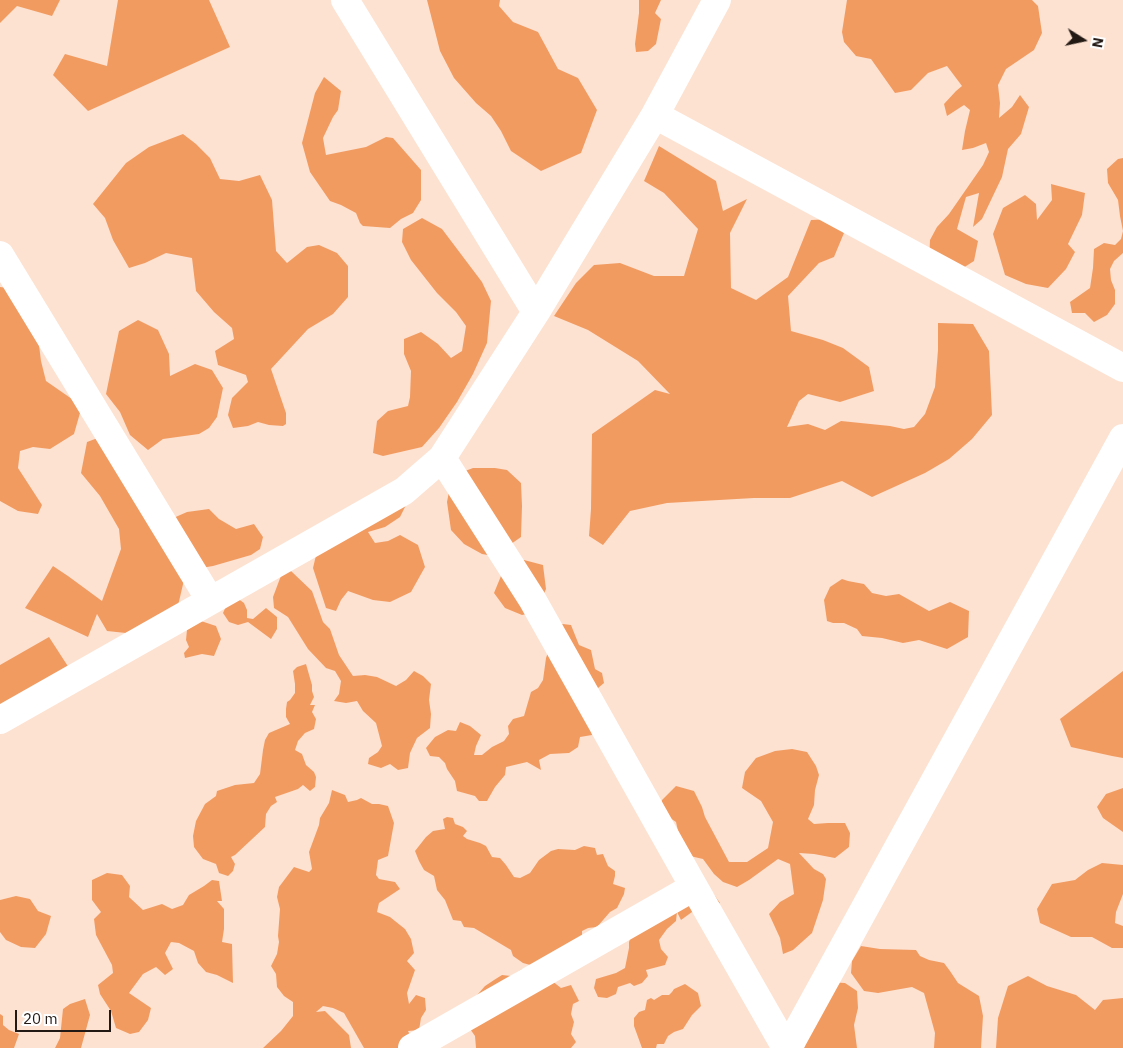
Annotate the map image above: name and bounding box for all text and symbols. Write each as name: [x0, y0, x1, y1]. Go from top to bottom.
north arrow: [1058, 15, 1108, 65]
text: N: [1088, 36, 1108, 49]
scale bar: [18, 1000, 114, 1032]
text: 20 m: [23, 1009, 58, 1028]

